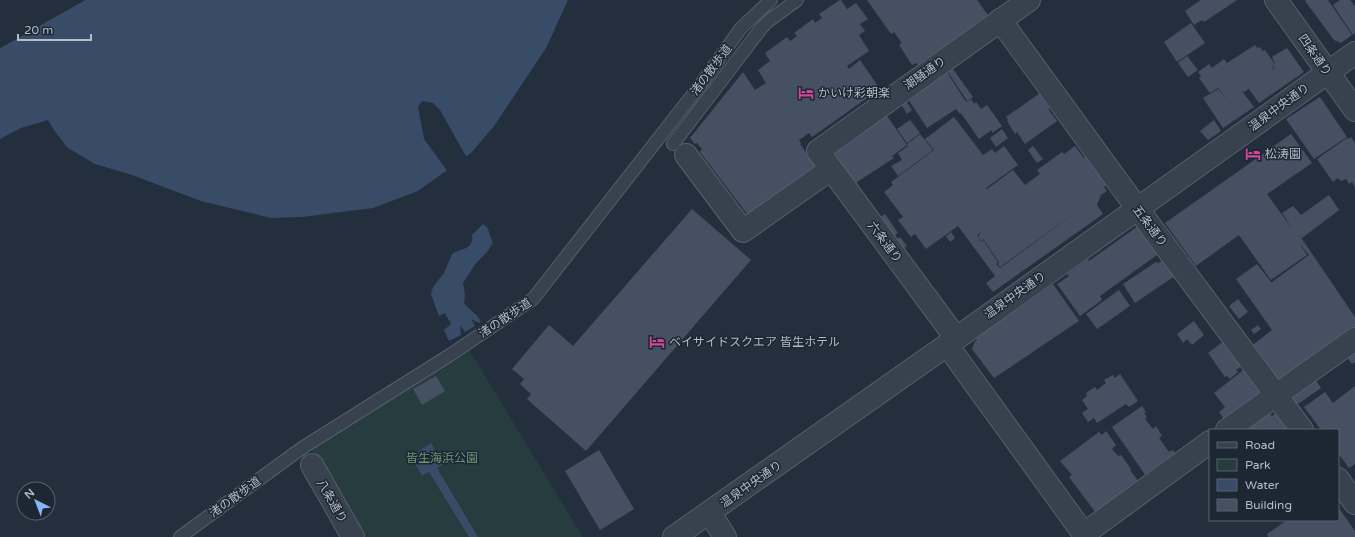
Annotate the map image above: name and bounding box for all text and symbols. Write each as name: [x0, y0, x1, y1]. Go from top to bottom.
scale bar: [18, 16, 91, 42]
text: 20 m: [24, 23, 53, 37]
street label: 四条通り: [1295, 31, 1335, 79]
street label: 渚の散歩道: [687, 42, 735, 98]
street label: 潮騒通り: [901, 53, 949, 93]
street label: 温泉中央通り: [1246, 80, 1312, 134]
hotel icon: かいけ彩朝楽: [797, 84, 815, 102]
place label: かいけ彩朝楽: [818, 86, 890, 100]
hotel icon: 松涛園: [1244, 145, 1262, 163]
place label: 松涛園: [1265, 147, 1301, 161]
street label: 五条通り: [1130, 203, 1170, 249]
street label: 六条通り: [865, 219, 905, 265]
street label: 温泉中央通り: [981, 269, 1049, 321]
street label: 渚の散歩道: [476, 295, 534, 341]
hotel icon: ベイサイドスクエア 皆生ホテル: [648, 333, 666, 351]
place label: ベイサイドスクエア 皆生ホテル: [669, 335, 840, 349]
legend: [1209, 429, 1339, 521]
text: Road: [1245, 438, 1275, 452]
park label: 皆生海浜公園: [406, 451, 478, 465]
street label: 温泉中央通り: [717, 458, 785, 510]
text: Park: [1245, 458, 1271, 472]
street label: 渚の散歩道: [207, 474, 263, 520]
street label: 八条通り: [314, 477, 350, 525]
text: Water: [1245, 478, 1280, 492]
north arrow: [16, 481, 56, 521]
text: N: [22, 486, 37, 502]
text: Building: [1245, 498, 1292, 512]

